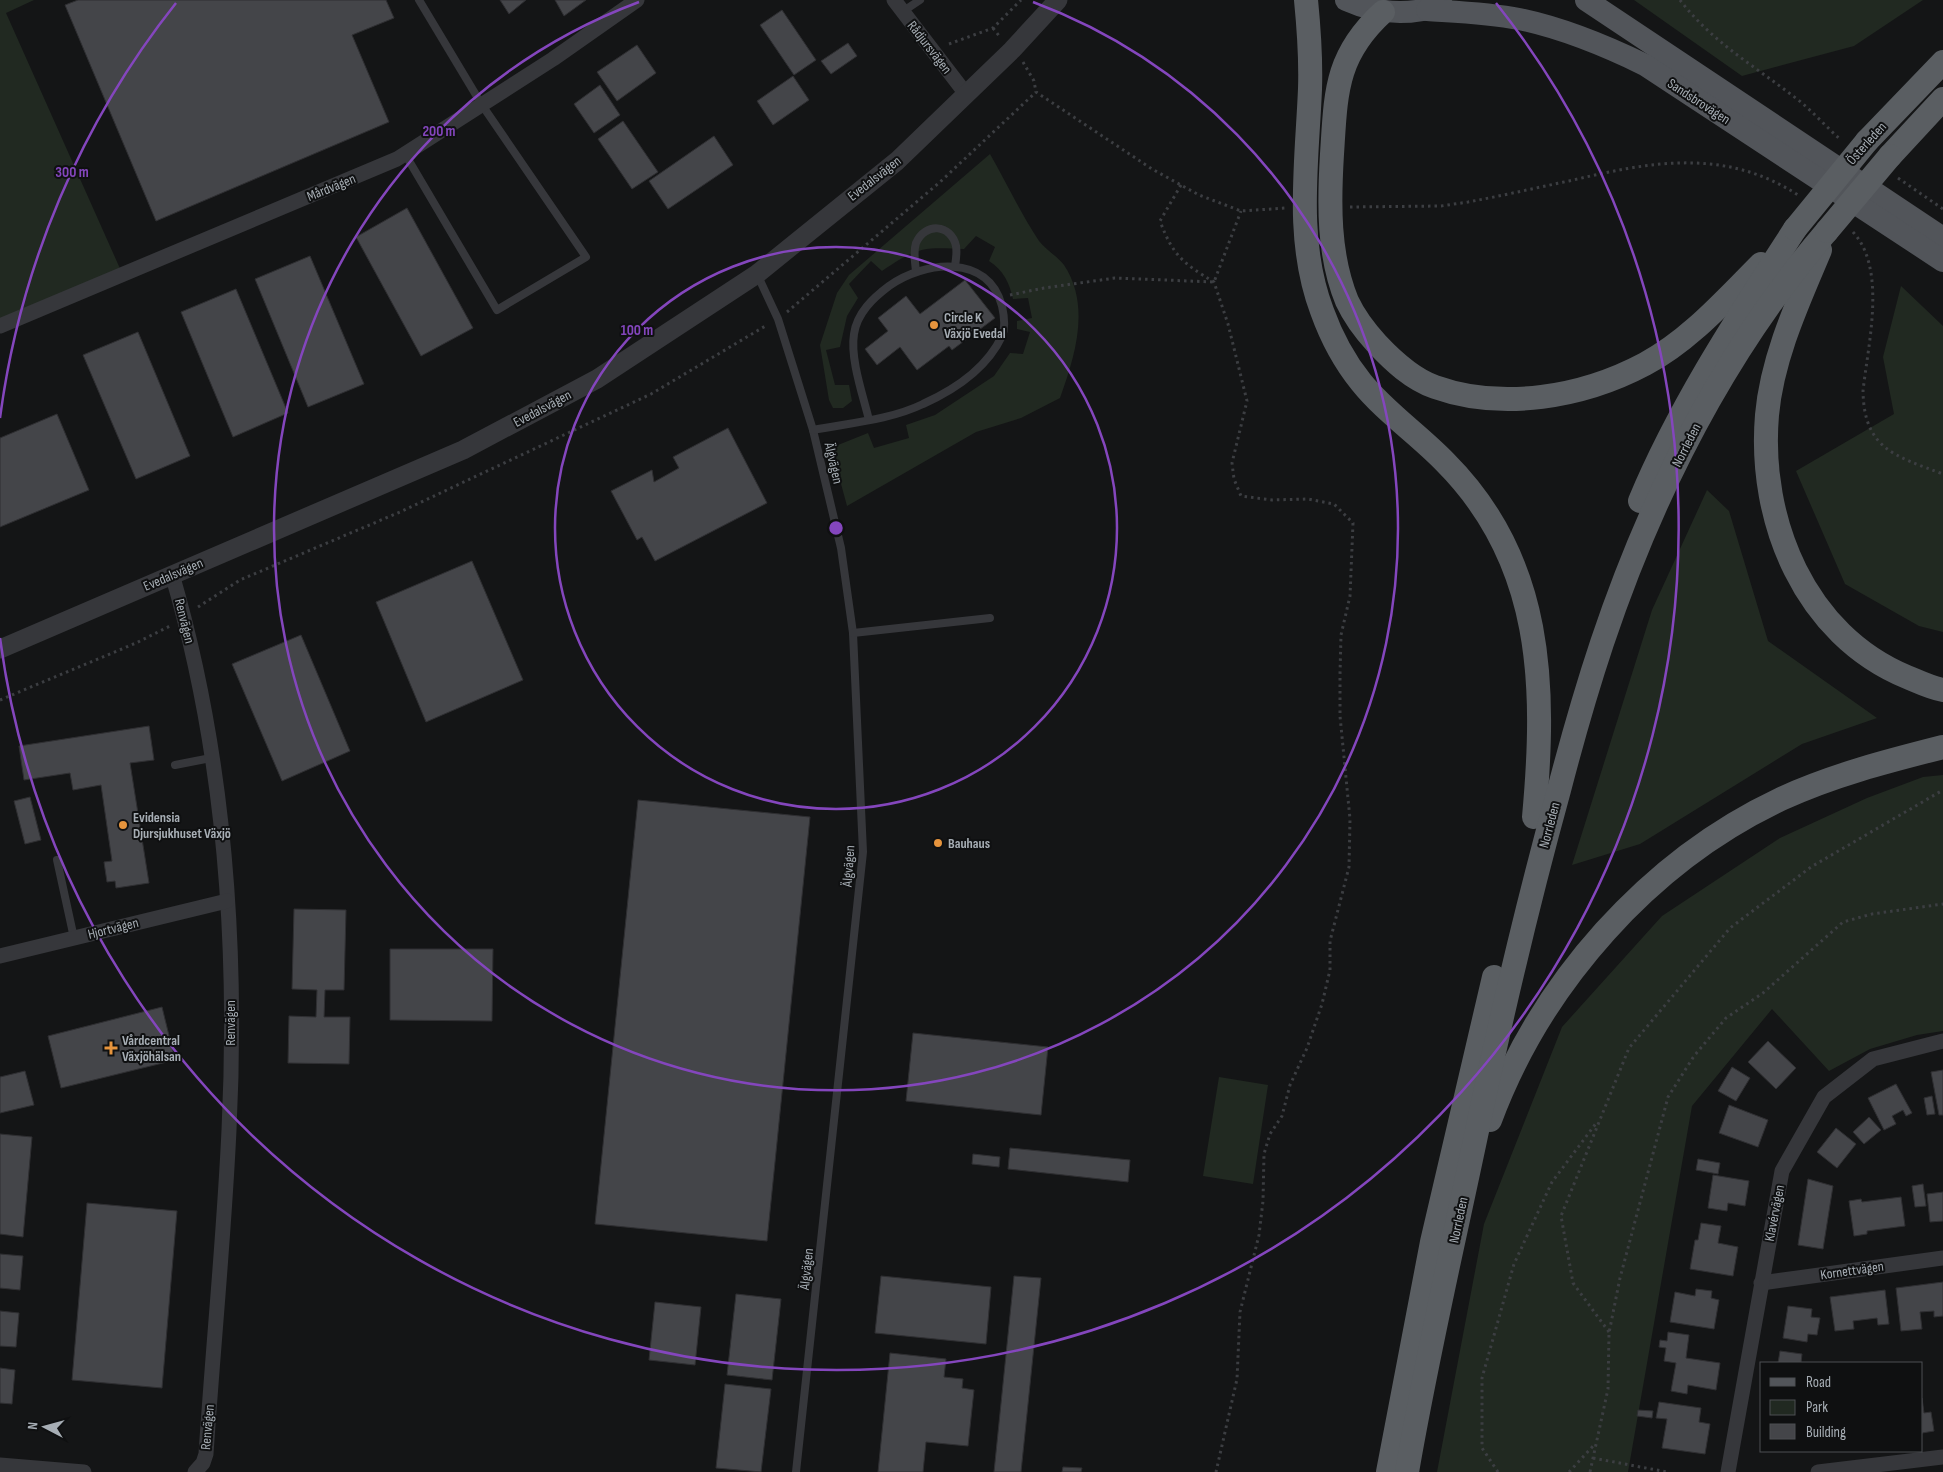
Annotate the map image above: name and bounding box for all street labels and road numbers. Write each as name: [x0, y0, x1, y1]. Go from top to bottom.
street label: Rådjursvägen: [904, 17, 956, 77]
street label: Sandsbrovägen: [1664, 75, 1733, 128]
street label: Österleden: [1843, 119, 1890, 168]
street label: Evedalsvägen: [844, 152, 904, 205]
street label: Mårdvägen: [304, 170, 358, 205]
street label: Evedalsvägen: [510, 386, 574, 431]
street label: Norrleden: [1668, 421, 1705, 470]
street label: Älgvägen: [820, 440, 847, 485]
street label: Evedalsvägen: [141, 554, 206, 595]
street label: Renvägen: [171, 597, 198, 645]
street label: Norrleden: [1535, 800, 1564, 850]
street label: Älgvägen: [838, 845, 858, 889]
street label: Hjortvägen: [86, 914, 140, 943]
street label: Renvägen: [222, 1000, 239, 1046]
street label: Klavérvägen: [1761, 1183, 1788, 1243]
street label: Norrleden: [1445, 1196, 1472, 1245]
street label: Älgvägen: [796, 1247, 817, 1292]
street label: Kornettvägen: [1819, 1258, 1885, 1283]
street label: Renvägen: [197, 1404, 218, 1451]

